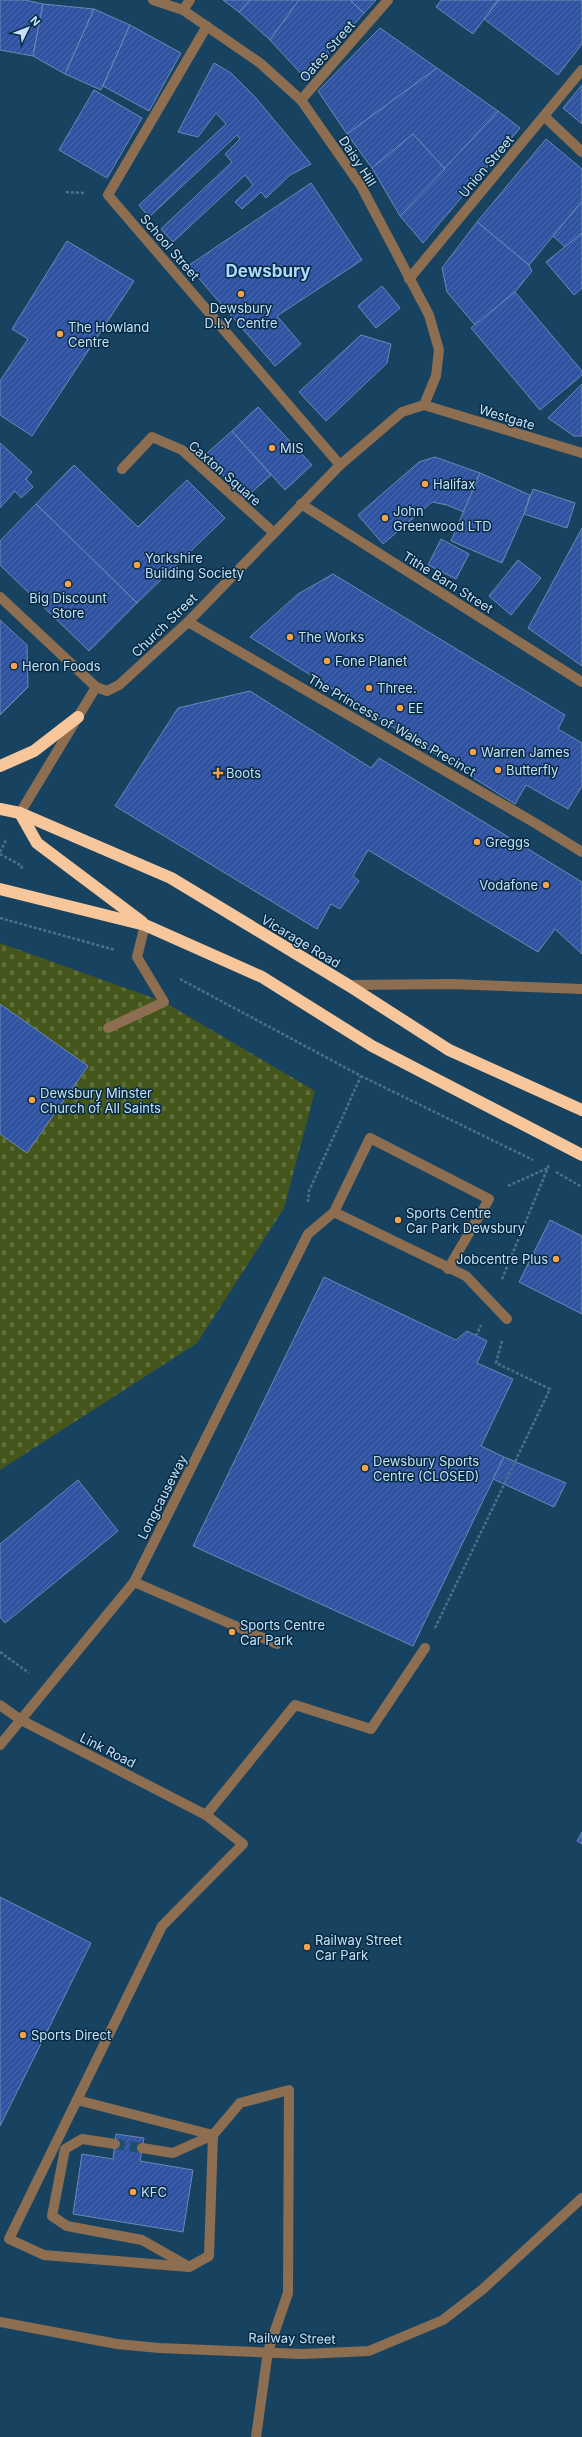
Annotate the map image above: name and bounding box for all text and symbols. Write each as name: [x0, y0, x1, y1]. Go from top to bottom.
north arrow: [8, 8, 48, 48]
text: N: [27, 13, 43, 29]
street label: Oates Street: [296, 17, 358, 85]
street label: Union Street: [455, 132, 517, 200]
street label: Daisy Hill: [336, 133, 380, 189]
street label: School Street: [137, 211, 203, 283]
district label: Dewsbury: [226, 261, 310, 281]
marker: Dewsbury D.I.Y Centre: [236, 289, 246, 299]
place label: Dewsbury D.I.Y Centre: [204, 300, 278, 331]
place label: The Howland Centre: [68, 319, 149, 350]
marker: The Howland Centre: [55, 329, 65, 339]
street label: Westgate: [477, 401, 537, 433]
street label: Caxton Square: [185, 437, 265, 509]
place label: MIS: [280, 440, 304, 456]
marker: MIS: [267, 443, 277, 453]
place label: Halifax: [433, 476, 475, 492]
marker: Halifax: [420, 479, 430, 489]
place label: John Greenwood LTD: [393, 503, 492, 534]
marker: John Greenwood LTD: [380, 513, 390, 523]
street label: Tithe Barn Street: [400, 548, 496, 616]
place label: Yorkshire Building Society: [145, 550, 244, 581]
marker: Yorkshire Building Society: [132, 560, 142, 570]
marker: Big Discount Store: [63, 579, 73, 589]
place label: Big Discount Store: [29, 590, 107, 621]
street label: Church Street: [128, 590, 200, 660]
place label: The Works: [298, 629, 364, 645]
marker: The Works: [285, 632, 295, 642]
place label: Fone Planet: [335, 653, 407, 669]
marker: Fone Planet: [322, 656, 332, 666]
place label: Heron Foods: [22, 658, 101, 674]
marker: Heron Foods: [9, 661, 19, 671]
street label: The Princess of Wales Precinct: [305, 670, 479, 780]
place label: Three.: [377, 680, 417, 696]
marker: Three.: [364, 683, 374, 693]
place label: EE: [408, 700, 424, 716]
marker: EE: [395, 703, 405, 713]
place label: Warren James: [481, 744, 570, 760]
marker: Warren James: [468, 747, 478, 757]
place label: Butterfly: [506, 762, 558, 778]
place label: Boots: [226, 765, 261, 781]
marker: Butterfly: [493, 765, 503, 775]
marker: Boots: [213, 768, 223, 778]
place label: Greggs: [485, 834, 530, 850]
marker: Greggs: [472, 837, 482, 847]
place label: Vodafone: [479, 877, 538, 893]
marker: Vodafone: [541, 880, 551, 890]
street label: Vicarage Road: [258, 911, 344, 971]
place label: Dewsbury Minster Church of All Saints: [40, 1085, 161, 1116]
marker: Dewsbury Minster Church of All Saints: [27, 1095, 37, 1105]
place label: Sports Centre Car Park Dewsbury: [406, 1205, 525, 1236]
marker: Sports Centre Car Park Dewsbury: [393, 1215, 403, 1225]
place label: Jobcentre Plus: [456, 1251, 548, 1267]
marker: Jobcentre Plus: [551, 1254, 561, 1264]
street label: Longcauseway: [134, 1452, 190, 1542]
place label: Dewsbury Sports Centre (CLOSED): [373, 1453, 479, 1484]
marker: Dewsbury Sports Centre (CLOSED): [360, 1463, 370, 1473]
place label: Sports Centre Car Park: [240, 1617, 325, 1648]
marker: Sports Centre Car Park: [227, 1627, 237, 1637]
street label: Link Road: [77, 1729, 139, 1771]
place label: Railway Street Car Park: [315, 1932, 402, 1963]
marker: Railway Street Car Park: [302, 1942, 312, 1952]
place label: Sports Direct: [31, 2027, 111, 2043]
marker: Sports Direct: [18, 2030, 28, 2040]
place label: KFC: [141, 2184, 167, 2200]
marker: KFC: [128, 2187, 138, 2197]
street label: Railway Street: [248, 2329, 336, 2347]

